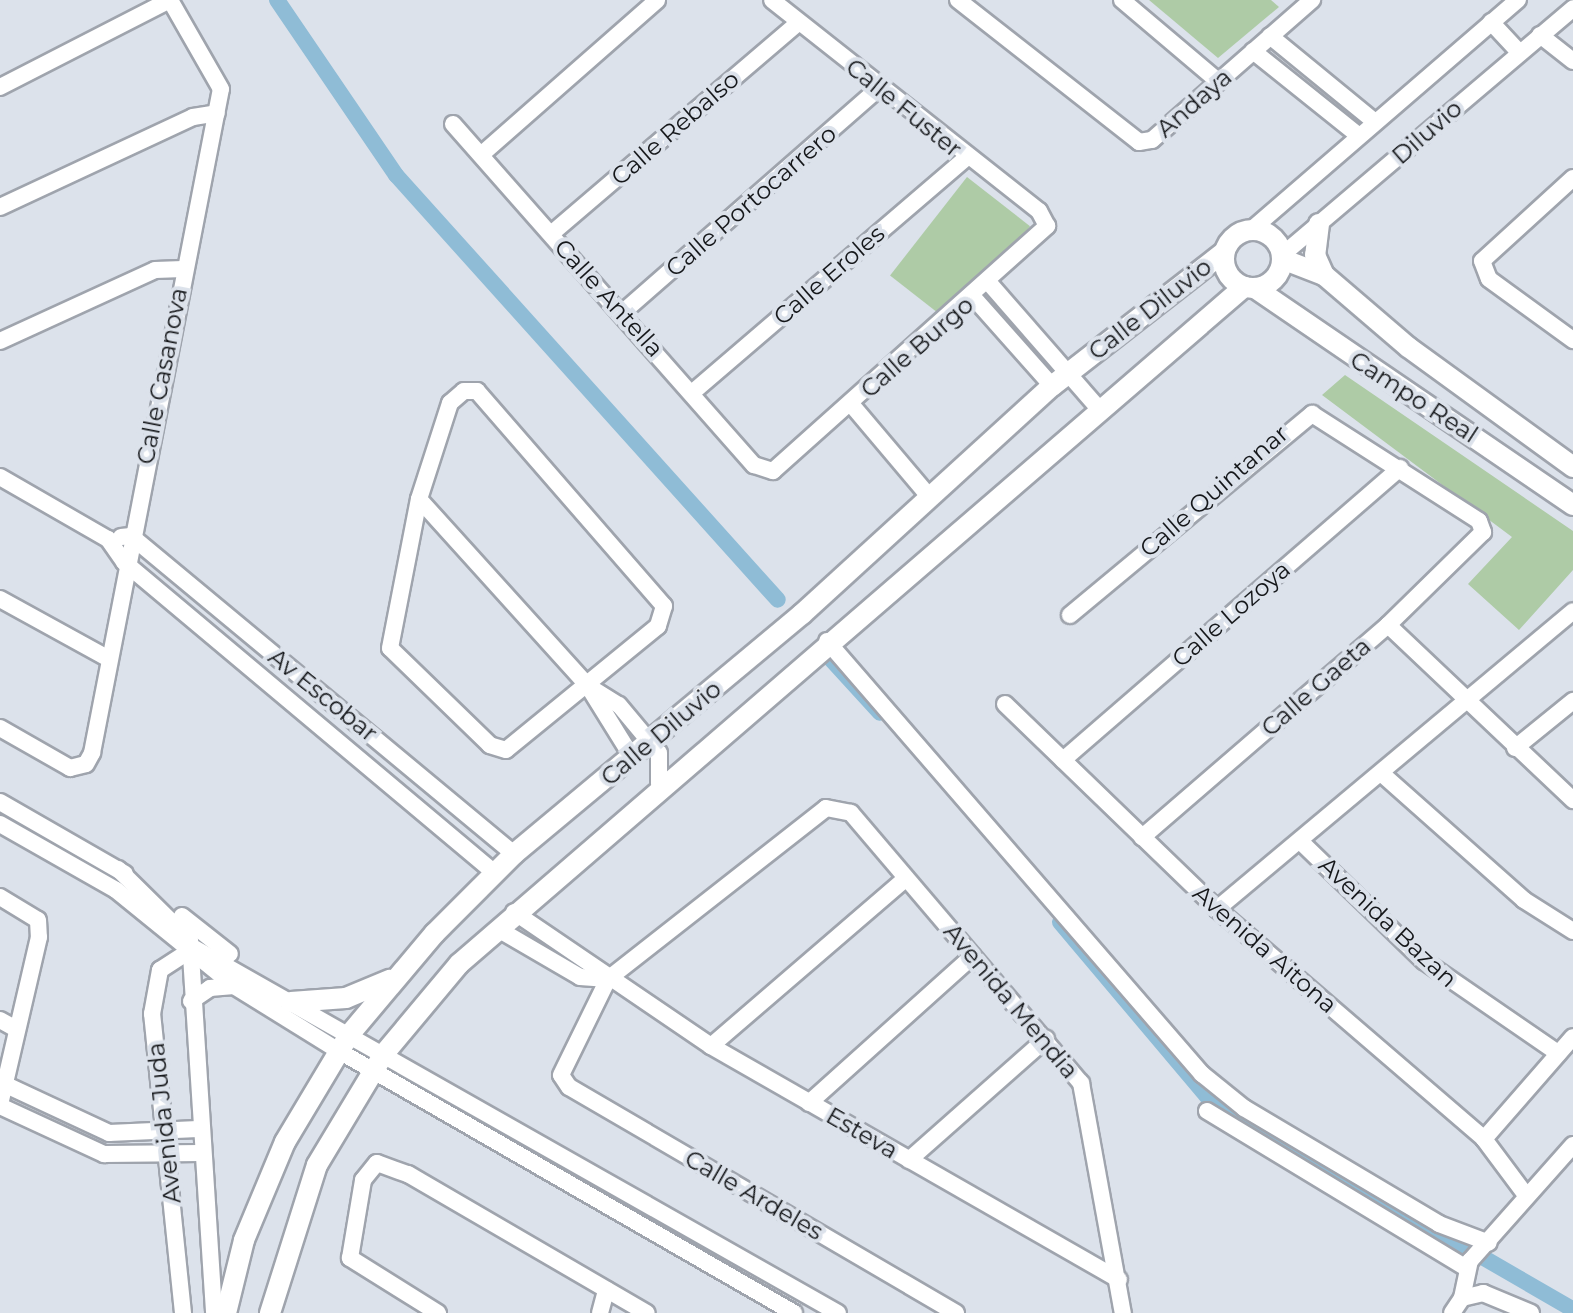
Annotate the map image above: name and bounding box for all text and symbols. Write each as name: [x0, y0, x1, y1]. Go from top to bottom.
street label: Calle Fuster: [840, 53, 968, 163]
street label: Andaya: [1151, 63, 1237, 143]
street label: Calle Rebalso: [605, 65, 745, 191]
street label: Diluvio: [1386, 94, 1468, 170]
street label: Calle Portocarrero: [660, 119, 842, 283]
street label: Calle Eroles: [768, 219, 890, 331]
street label: Calle Antella: [548, 233, 670, 363]
street label: Calle Diluvio: [1083, 252, 1217, 366]
street label: Calle Casanova: [131, 285, 193, 467]
street label: Calle Burgo: [855, 290, 979, 404]
street label: Campo Real: [1345, 345, 1483, 449]
street label: Calle Quintanar: [1134, 419, 1294, 563]
street label: Calle Lozoya: [1166, 555, 1296, 673]
street label: Calle Gaeta: [1255, 632, 1377, 742]
street label: Av Escobar: [263, 642, 383, 748]
street label: Calle Diluvio: [595, 674, 727, 792]
street label: Avenida Bazan: [1313, 851, 1463, 993]
street label: Avenida Aitona: [1187, 879, 1343, 1019]
street label: Avenida Mendia: [938, 918, 1084, 1084]
street label: Avenida Juda: [141, 1041, 187, 1205]
street label: Esteva: [821, 1101, 903, 1165]
street label: Calle Ardeles: [680, 1144, 828, 1246]

